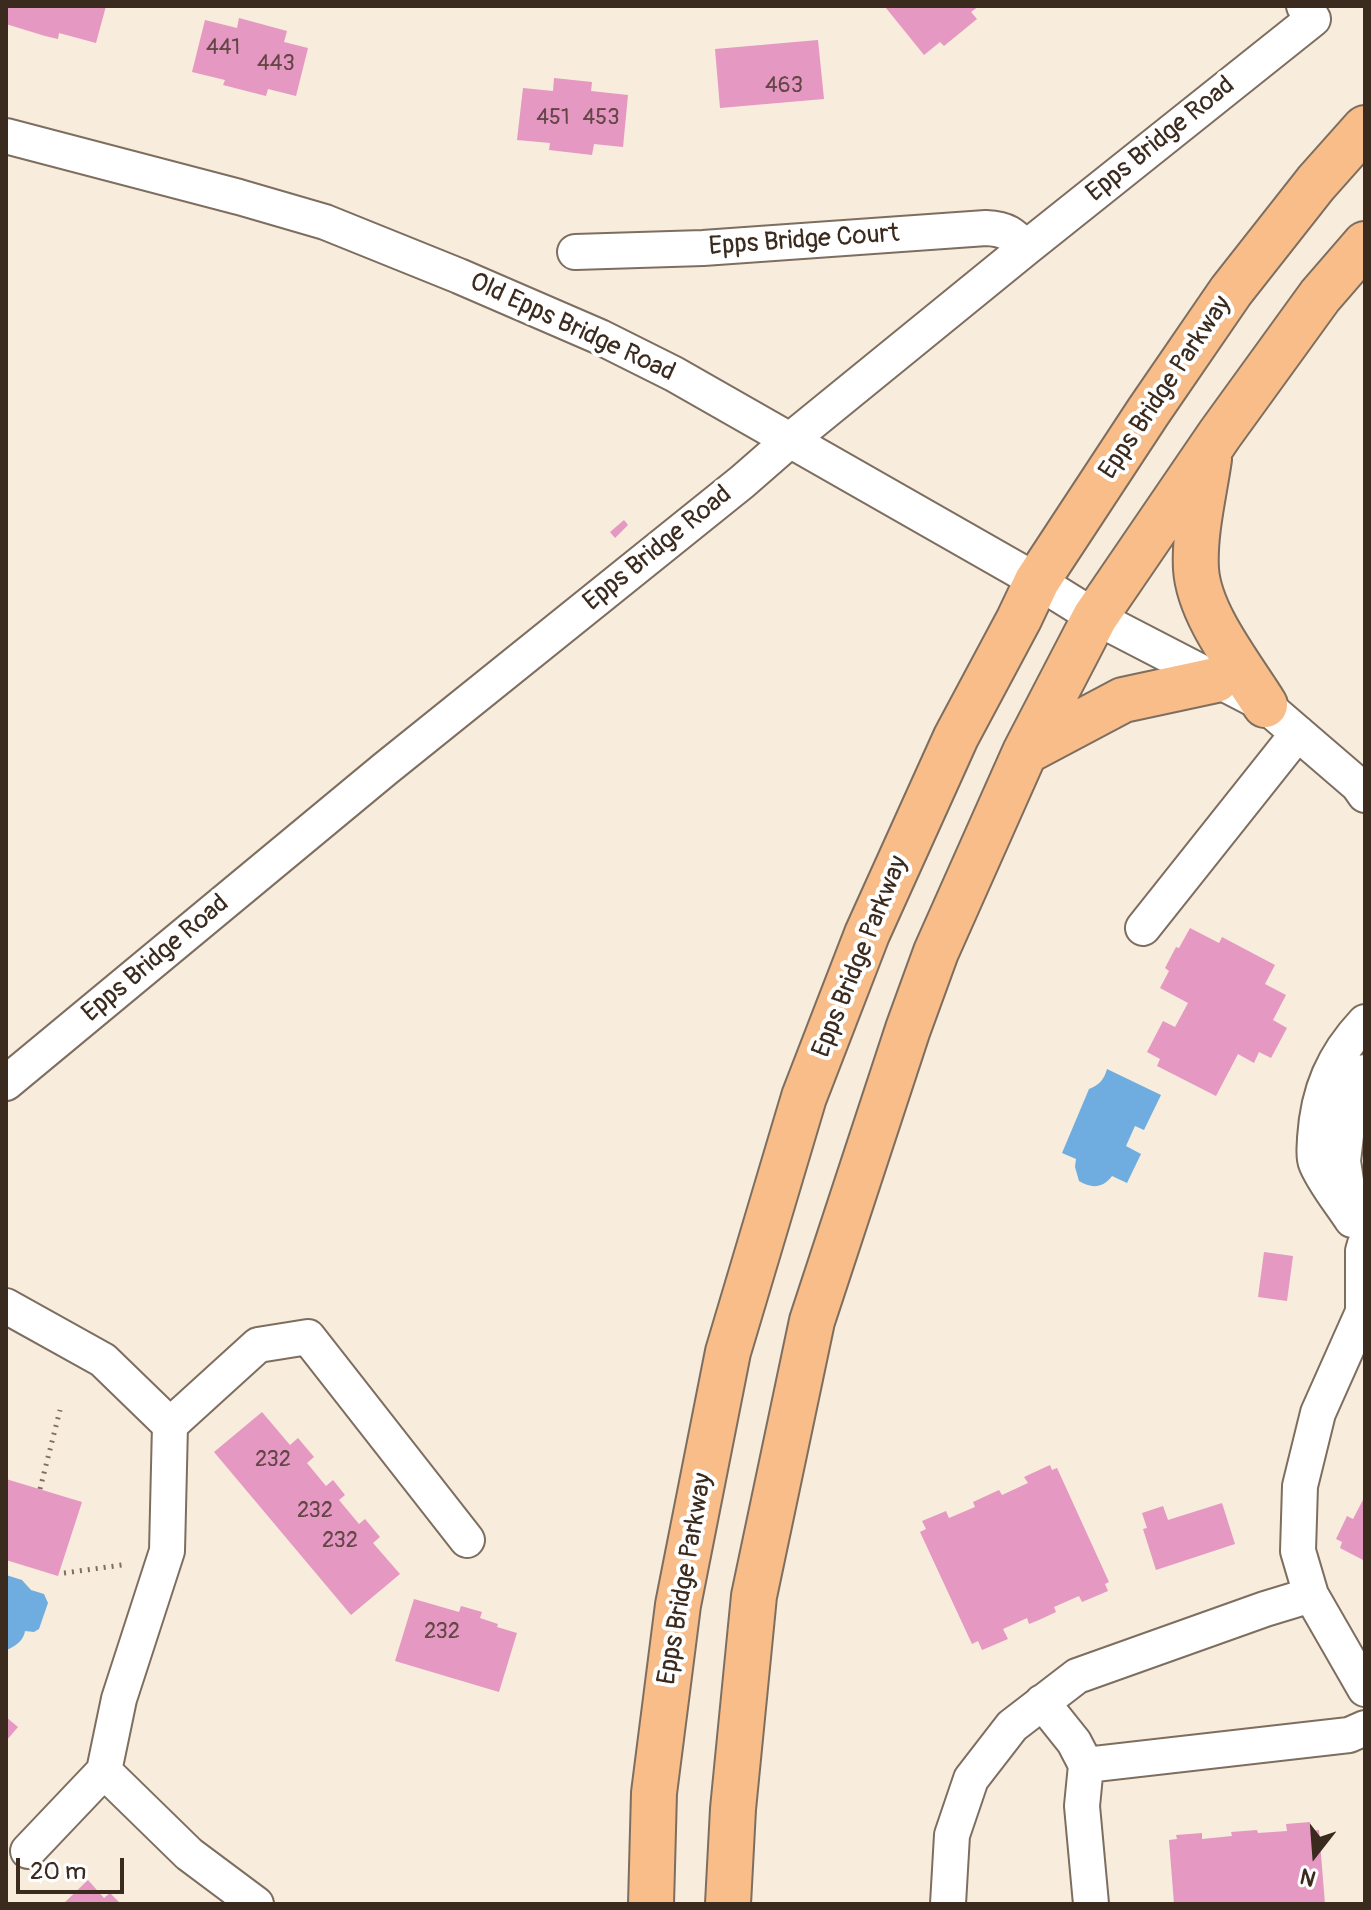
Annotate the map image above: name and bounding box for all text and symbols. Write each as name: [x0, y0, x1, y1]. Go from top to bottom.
house number: 441: [206, 35, 240, 61]
house number: 443: [257, 51, 295, 77]
street label: Epps Bridge Road: [1081, 71, 1241, 209]
house number: 463: [765, 73, 803, 99]
house number: 451: [536, 105, 570, 131]
house number: 453: [583, 105, 619, 131]
street label: Epps Bridge Court: [708, 219, 900, 263]
street label: Old Epps Bridge Road: [464, 267, 680, 389]
street label: Epps Bridge Parkway: [1093, 290, 1239, 486]
street label: Epps Bridge Road: [578, 480, 738, 618]
street label: Epps Bridge Parkway: [806, 852, 916, 1062]
street label: Epps Bridge Road: [76, 889, 236, 1029]
house number: 232: [255, 1447, 291, 1473]
street label: Epps Bridge Parkway: [652, 1471, 720, 1687]
house number: 232: [297, 1498, 333, 1524]
house number: 232: [322, 1528, 358, 1554]
house number: 232: [424, 1619, 460, 1645]
north arrow: [1275, 1814, 1355, 1894]
scale bar: [20, 1842, 128, 1892]
text: 20 m: [30, 1857, 86, 1886]
text: N: [1297, 1861, 1319, 1893]

